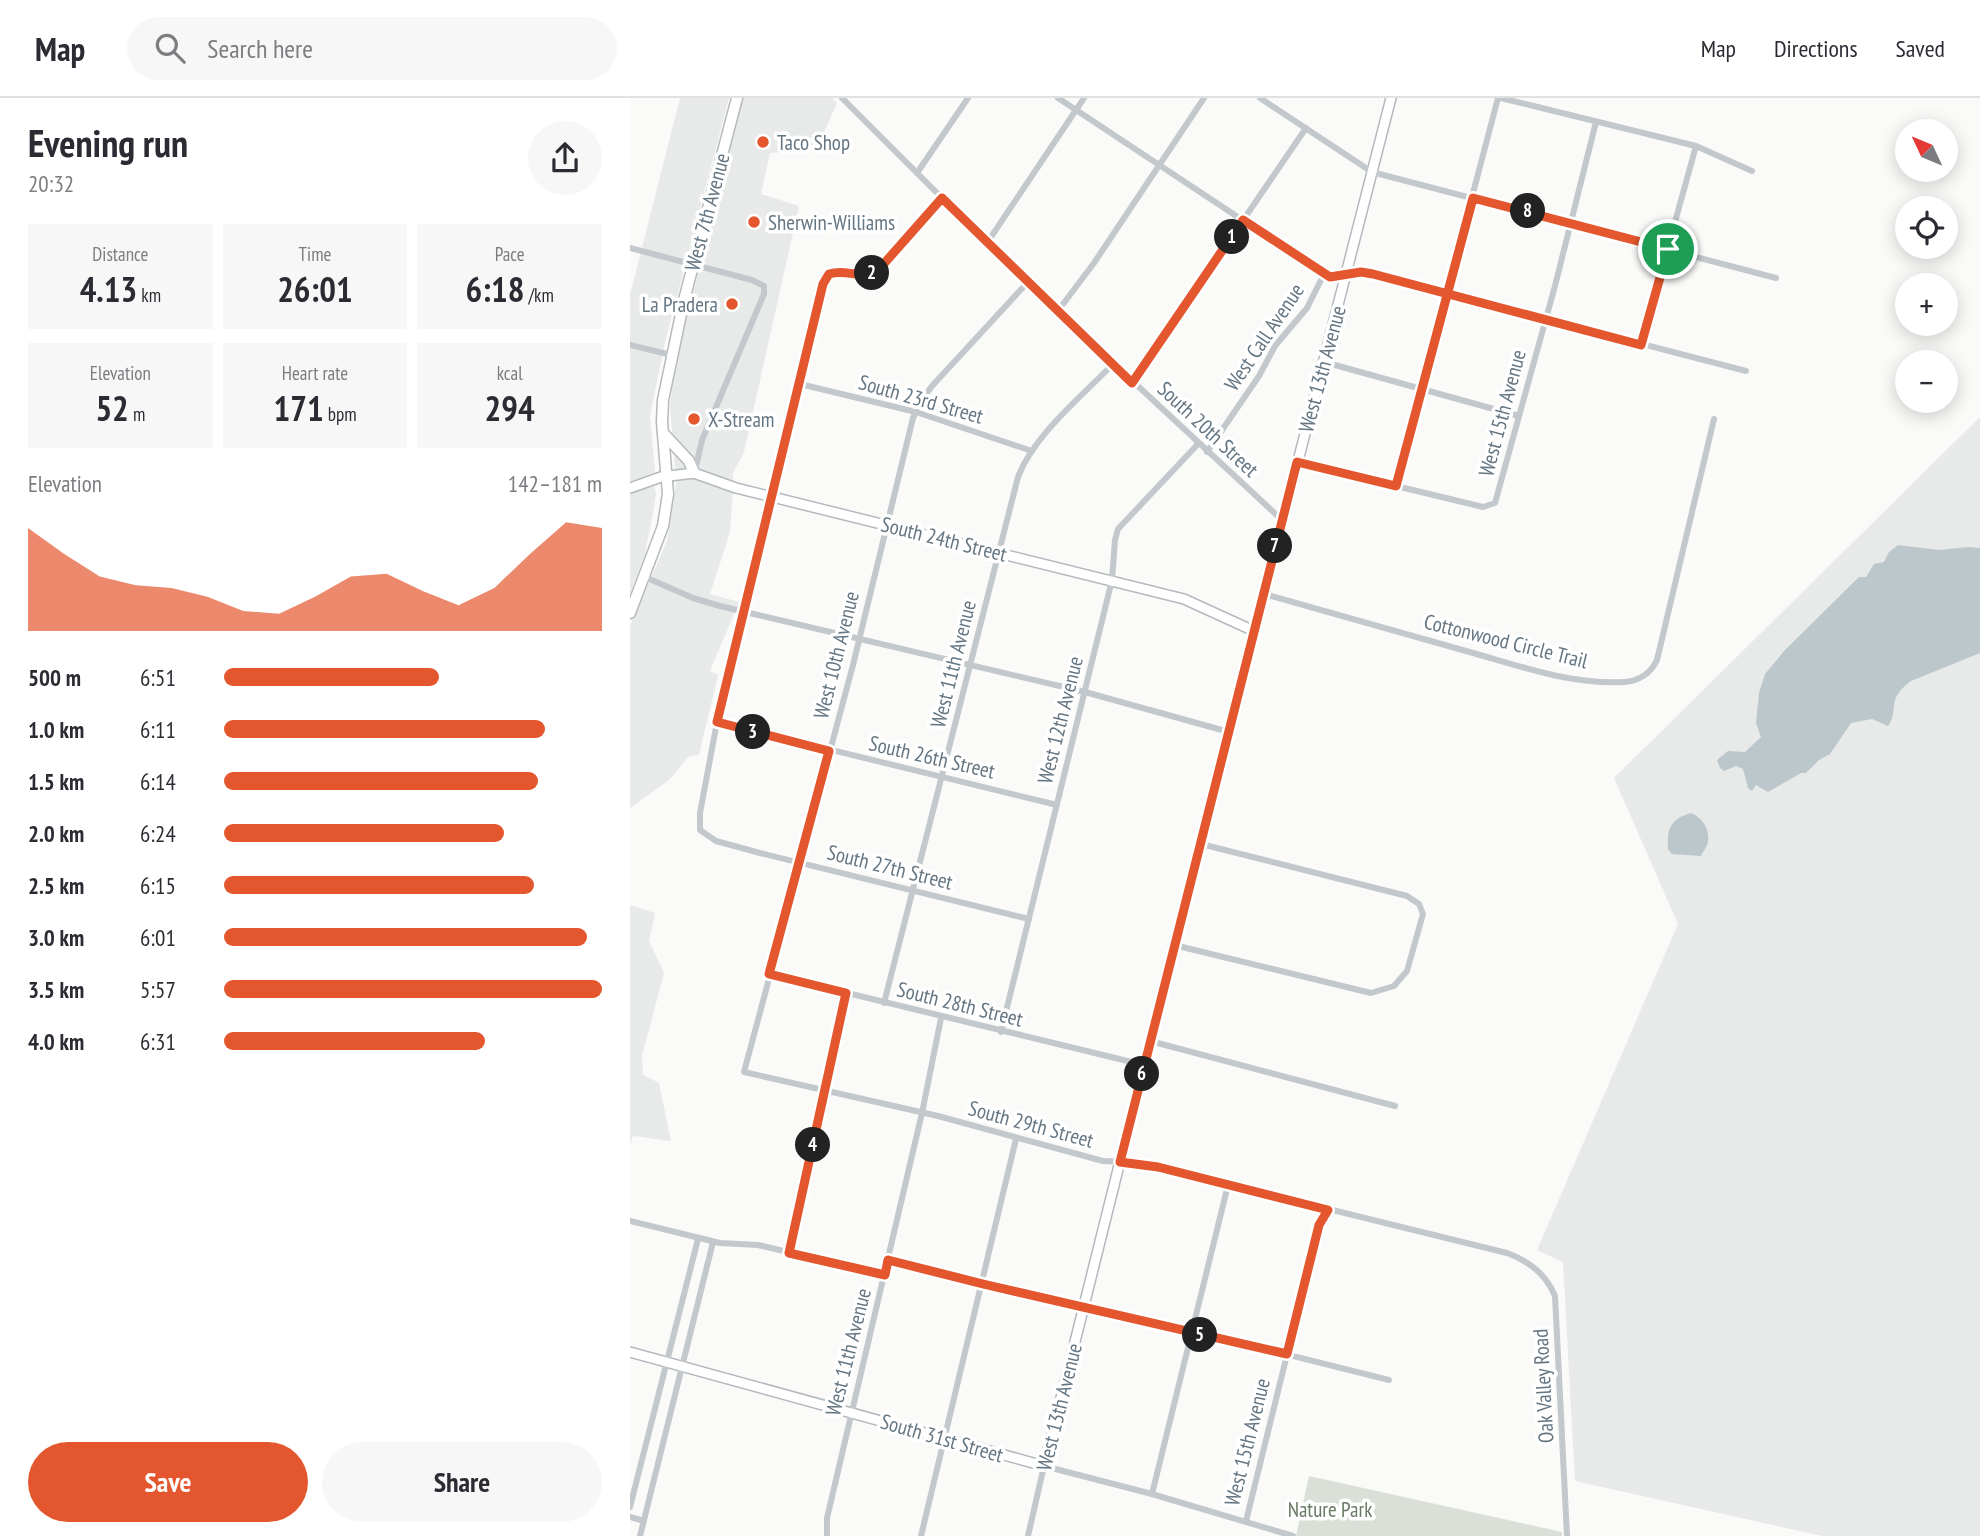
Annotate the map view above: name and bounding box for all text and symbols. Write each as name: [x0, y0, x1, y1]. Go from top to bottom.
search box: [127, 17, 617, 80]
text: Map: [35, 27, 85, 70]
icon: search: [151, 29, 189, 67]
text: Search here: [207, 32, 313, 65]
text: Map: [1701, 33, 1736, 64]
text: Directions: [1774, 33, 1858, 64]
text: Saved: [1896, 33, 1945, 64]
text: Evening run: [28, 118, 188, 167]
north arrow: [1895, 119, 1958, 182]
map controls: [1895, 119, 1958, 413]
button: share: [528, 121, 602, 195]
place label: Taco Shop: [777, 129, 850, 156]
marker: Taco Shop: [755, 134, 771, 150]
street label: West 7th Avenue: [678, 150, 736, 274]
text: 20:32: [28, 169, 74, 198]
pin: 8: [1510, 194, 1546, 228]
button: locate: [1895, 196, 1958, 259]
text: 8: [1523, 198, 1532, 222]
place label: Sherwin-Williams: [768, 209, 895, 236]
marker: Sherwin-Williams: [746, 214, 762, 230]
pin: [1638, 219, 1698, 279]
pin: 1: [1214, 220, 1250, 254]
text: 1: [1227, 224, 1236, 248]
icon: arrive: [1649, 230, 1687, 268]
text: Distance: [92, 242, 148, 266]
text: Time: [299, 242, 331, 266]
text: Pace: [495, 242, 525, 266]
pin: 2: [854, 256, 890, 290]
text: 2: [867, 260, 876, 284]
text: 4.13: [80, 266, 137, 312]
text: 26:01: [277, 266, 353, 312]
text: 6:18: [465, 266, 524, 312]
button: +: [1895, 273, 1958, 336]
street label: West Call Avenue: [1218, 278, 1310, 396]
text: km: [137, 283, 161, 307]
text: /km: [524, 283, 554, 307]
place label: La Pradera: [642, 291, 718, 318]
marker: La Pradera: [724, 296, 740, 312]
street label: West 13th Avenue: [1292, 303, 1352, 435]
street label: West 15th Avenue: [1472, 347, 1532, 479]
button: −: [1895, 350, 1958, 413]
text: Elevation: [90, 361, 151, 385]
text: Heart rate: [282, 361, 348, 385]
text: kcal: [497, 361, 523, 385]
street label: South 23rd Street: [856, 368, 987, 430]
street label: South 20th Street: [1152, 375, 1264, 483]
text: 52: [95, 385, 129, 431]
text: 171: [273, 385, 324, 431]
text: 294: [485, 385, 535, 431]
text: m: [129, 402, 145, 426]
text: bpm: [324, 402, 357, 426]
place label: X-Stream: [708, 406, 775, 433]
marker: X-Stream: [686, 411, 702, 427]
text: Elevation: [28, 469, 102, 498]
text: 142–181 m: [508, 469, 602, 498]
street label: South 24th Street: [878, 510, 1010, 568]
pin: 7: [1258, 528, 1292, 564]
text: 7: [1270, 533, 1279, 557]
street label: West 10th Avenue: [807, 589, 865, 721]
street label: West 11th Avenue: [924, 598, 982, 730]
street label: Cottonwood Circle Trail: [1421, 608, 1591, 674]
street label: West 12th Avenue: [1031, 654, 1089, 786]
text: 500 m: [28, 663, 81, 692]
text: 6:51: [140, 663, 176, 692]
pin: 3: [736, 714, 770, 750]
text: 1.0 km: [28, 715, 84, 744]
text: 6:11: [140, 715, 176, 744]
text: 3: [748, 719, 757, 743]
street label: South 26th Street: [866, 729, 998, 785]
text: 1.5 km: [28, 767, 84, 796]
text: 6:14: [140, 767, 176, 796]
text: 2.0 km: [28, 819, 84, 848]
text: 6:24: [140, 819, 176, 848]
street label: South 27th Street: [824, 838, 956, 896]
text: 2.5 km: [28, 871, 84, 900]
text: 6:15: [140, 871, 176, 900]
text: 3.0 km: [28, 923, 84, 952]
text: 6:01: [140, 923, 176, 952]
text: 3.5 km: [28, 975, 84, 1004]
text: 5:57: [140, 975, 176, 1004]
street label: South 28th Street: [894, 975, 1026, 1033]
text: 4.0 km: [28, 1027, 84, 1056]
text: 6:31: [140, 1027, 176, 1056]
pin: 6: [1124, 1056, 1160, 1091]
text: 6: [1137, 1061, 1146, 1085]
street label: South 29th Street: [965, 1094, 1097, 1154]
pin: 4: [796, 1128, 830, 1162]
text: 4: [808, 1132, 817, 1156]
street label: West 11th Avenue: [819, 1286, 877, 1418]
pin: 5: [1182, 1318, 1218, 1352]
text: 5: [1195, 1322, 1204, 1346]
street label: Oak Valley Road: [1527, 1328, 1559, 1444]
street label: West 13th Avenue: [1030, 1341, 1088, 1473]
street label: West 15th Avenue: [1218, 1376, 1276, 1508]
street label: South 31st Street: [878, 1408, 1007, 1468]
button: Save: [28, 1442, 308, 1522]
button: Share: [322, 1442, 602, 1522]
park label: Nature Park: [1288, 1496, 1372, 1523]

